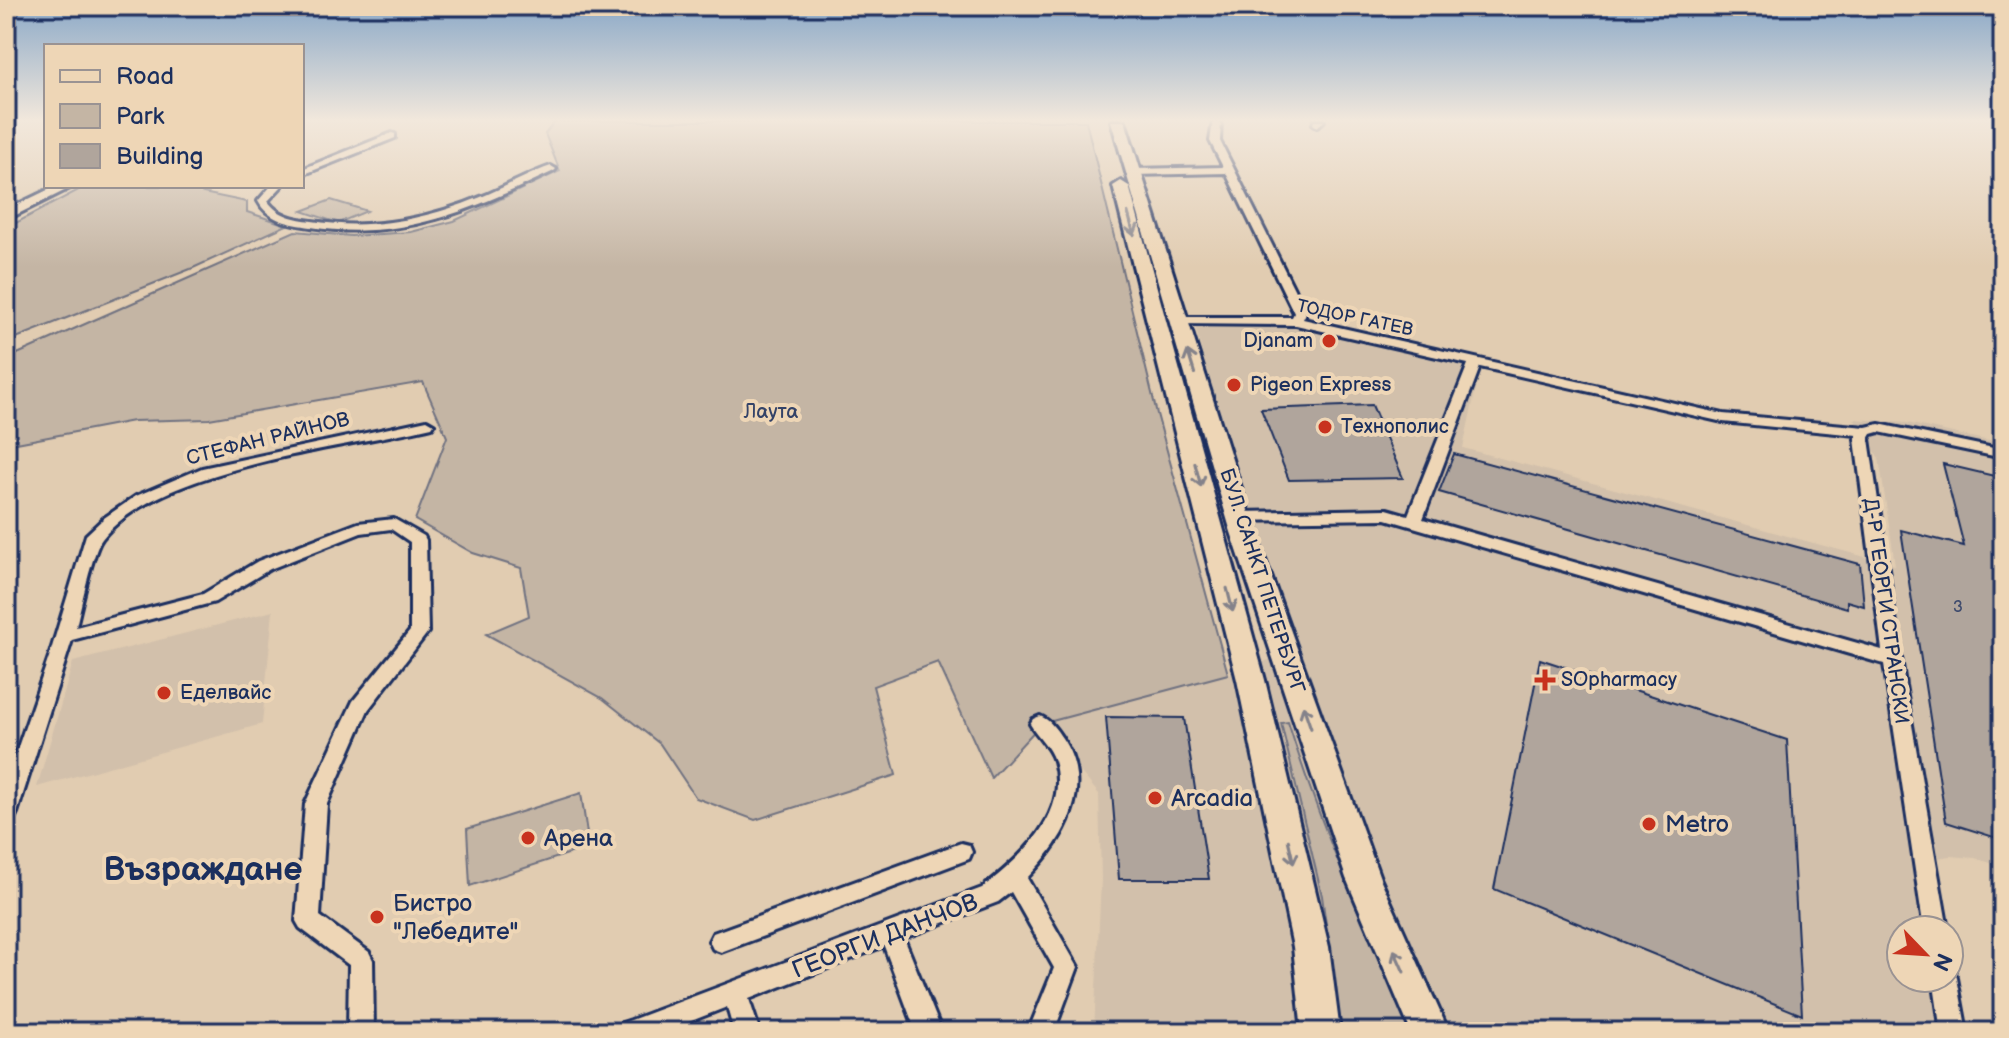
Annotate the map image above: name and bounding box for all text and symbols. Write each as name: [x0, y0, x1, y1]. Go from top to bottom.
legend: [44, 44, 304, 188]
text: Road: [116, 62, 174, 91]
text: Park: [116, 102, 164, 131]
text: Building: [116, 142, 203, 171]
one-way arrow: [1125, 210, 1140, 236]
street label: ТОДОР ГАТЕВ: [1295, 295, 1415, 341]
place label: Djanam: [1243, 329, 1313, 353]
marker: Djanam: [1320, 332, 1338, 350]
one-way arrow: [1183, 350, 1197, 375]
place label: Pigeon Express: [1250, 373, 1391, 397]
marker: Pigeon Express: [1225, 376, 1243, 394]
park label: Лаута: [743, 400, 798, 424]
street label: СТЕФАН РАЙНОВ: [184, 407, 352, 471]
place label: Технополис: [1341, 415, 1449, 439]
marker: Технополис: [1316, 418, 1334, 436]
one-way arrow: [1191, 462, 1206, 488]
street label: БУЛ. САНКТ ПЕТЕРБУРГ: [1214, 465, 1310, 697]
street label: Д-Р ГЕОРГИ СТРАНСКИ: [1858, 497, 1914, 725]
one-way arrow: [1223, 586, 1238, 612]
house number: 3: [1953, 598, 1963, 617]
place label: SOpharmacy: [1561, 668, 1677, 692]
marker: SOpharmacy: [1536, 671, 1554, 689]
place label: Еделвайс: [180, 681, 271, 705]
marker: Еделвайс: [155, 684, 173, 702]
one-way arrow: [1299, 705, 1314, 730]
place label: Arcadia: [1171, 784, 1253, 813]
marker: Arcadia: [1146, 789, 1164, 807]
place label: Metro: [1665, 810, 1729, 839]
marker: Metro: [1640, 815, 1658, 833]
place label: Арена: [543, 824, 613, 853]
marker: Арена: [519, 829, 537, 847]
one-way arrow: [1284, 839, 1299, 865]
district label: Възраждане: [104, 849, 303, 890]
street label: ГЕОРГИ ДАНЧОВ: [788, 887, 982, 985]
place label: Бистро "Лебедите": [393, 889, 519, 946]
marker: Бистро "Лебедите": [368, 908, 386, 926]
north arrow: [1885, 914, 1965, 994]
one-way arrow: [1390, 949, 1405, 973]
text: N: [1926, 949, 1957, 975]

